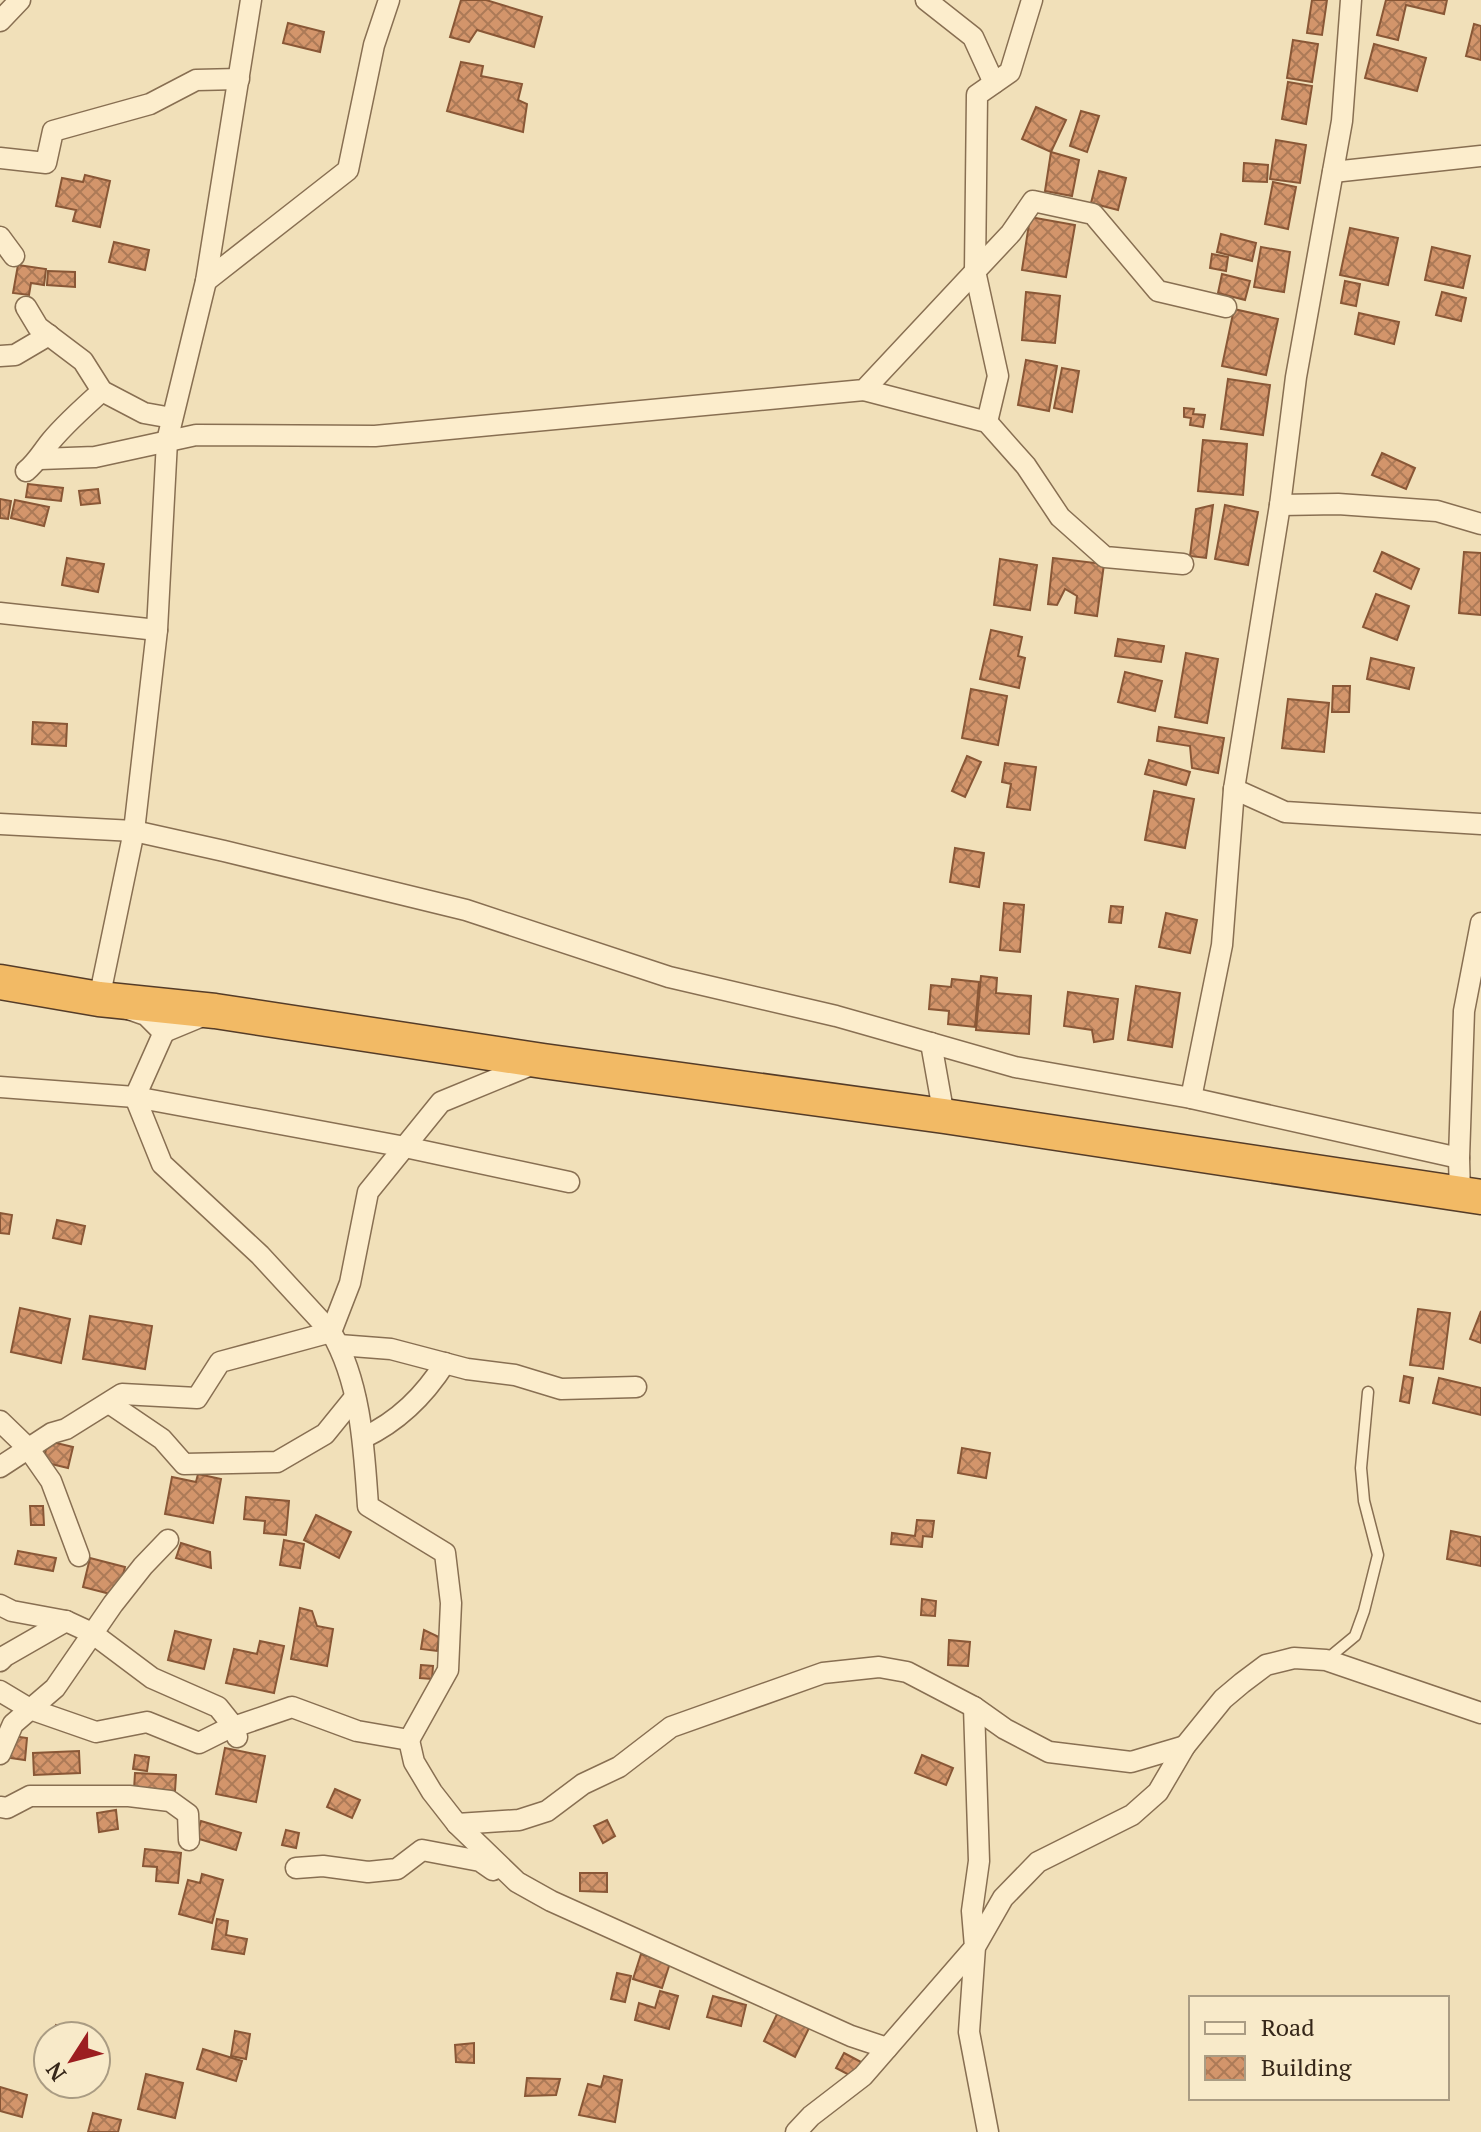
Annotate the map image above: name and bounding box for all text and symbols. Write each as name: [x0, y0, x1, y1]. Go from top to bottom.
legend: [1189, 1996, 1449, 2100]
text: Road: [1261, 2011, 1315, 2043]
north arrow: [32, 2020, 112, 2100]
text: Building: [1261, 2051, 1352, 2083]
text: N: [39, 2057, 72, 2087]

